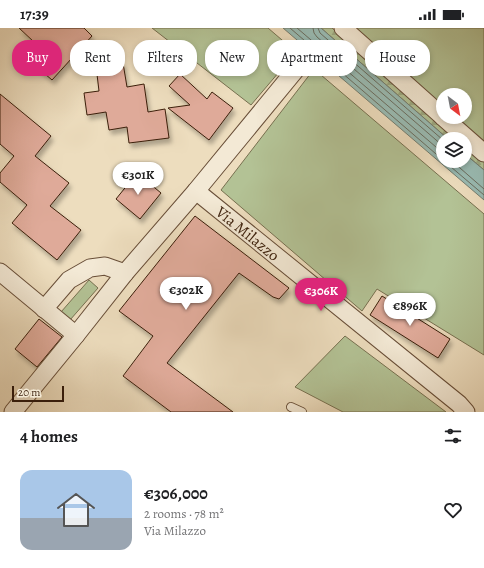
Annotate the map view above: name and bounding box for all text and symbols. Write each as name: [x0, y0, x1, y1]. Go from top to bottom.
text: 17:39: [20, 4, 49, 24]
chip: Buy: [12, 40, 62, 76]
chip: Rent: [70, 40, 125, 76]
chip: Filters: [133, 40, 197, 76]
chip: New: [205, 40, 259, 76]
chip: Apartment: [267, 40, 357, 76]
chip: House: [365, 40, 430, 76]
north arrow: [436, 88, 472, 124]
map controls: [436, 88, 472, 168]
button: layers: [436, 132, 472, 168]
pin: €301K: [110, 162, 166, 196]
text: €301K: [122, 166, 154, 183]
street label: Via Milazzo: [210, 201, 284, 267]
pin: €302K: [158, 277, 214, 311]
pin: €306K: [293, 278, 349, 312]
text: €302K: [169, 281, 203, 298]
text: €306K: [304, 282, 338, 299]
pin: €896K: [382, 293, 438, 327]
text: €896K: [393, 297, 427, 314]
scale bar: [12, 384, 64, 403]
text: 20 m: [18, 385, 40, 400]
text: 4 homes: [20, 425, 78, 448]
icon: filters: [442, 425, 464, 447]
text: €306,000: [144, 482, 208, 505]
icon: home: [52, 486, 100, 534]
icon: heart: [442, 499, 464, 521]
text: 2 rooms · 78 m²: [144, 505, 224, 522]
text: Via Milazzo: [144, 522, 206, 539]

